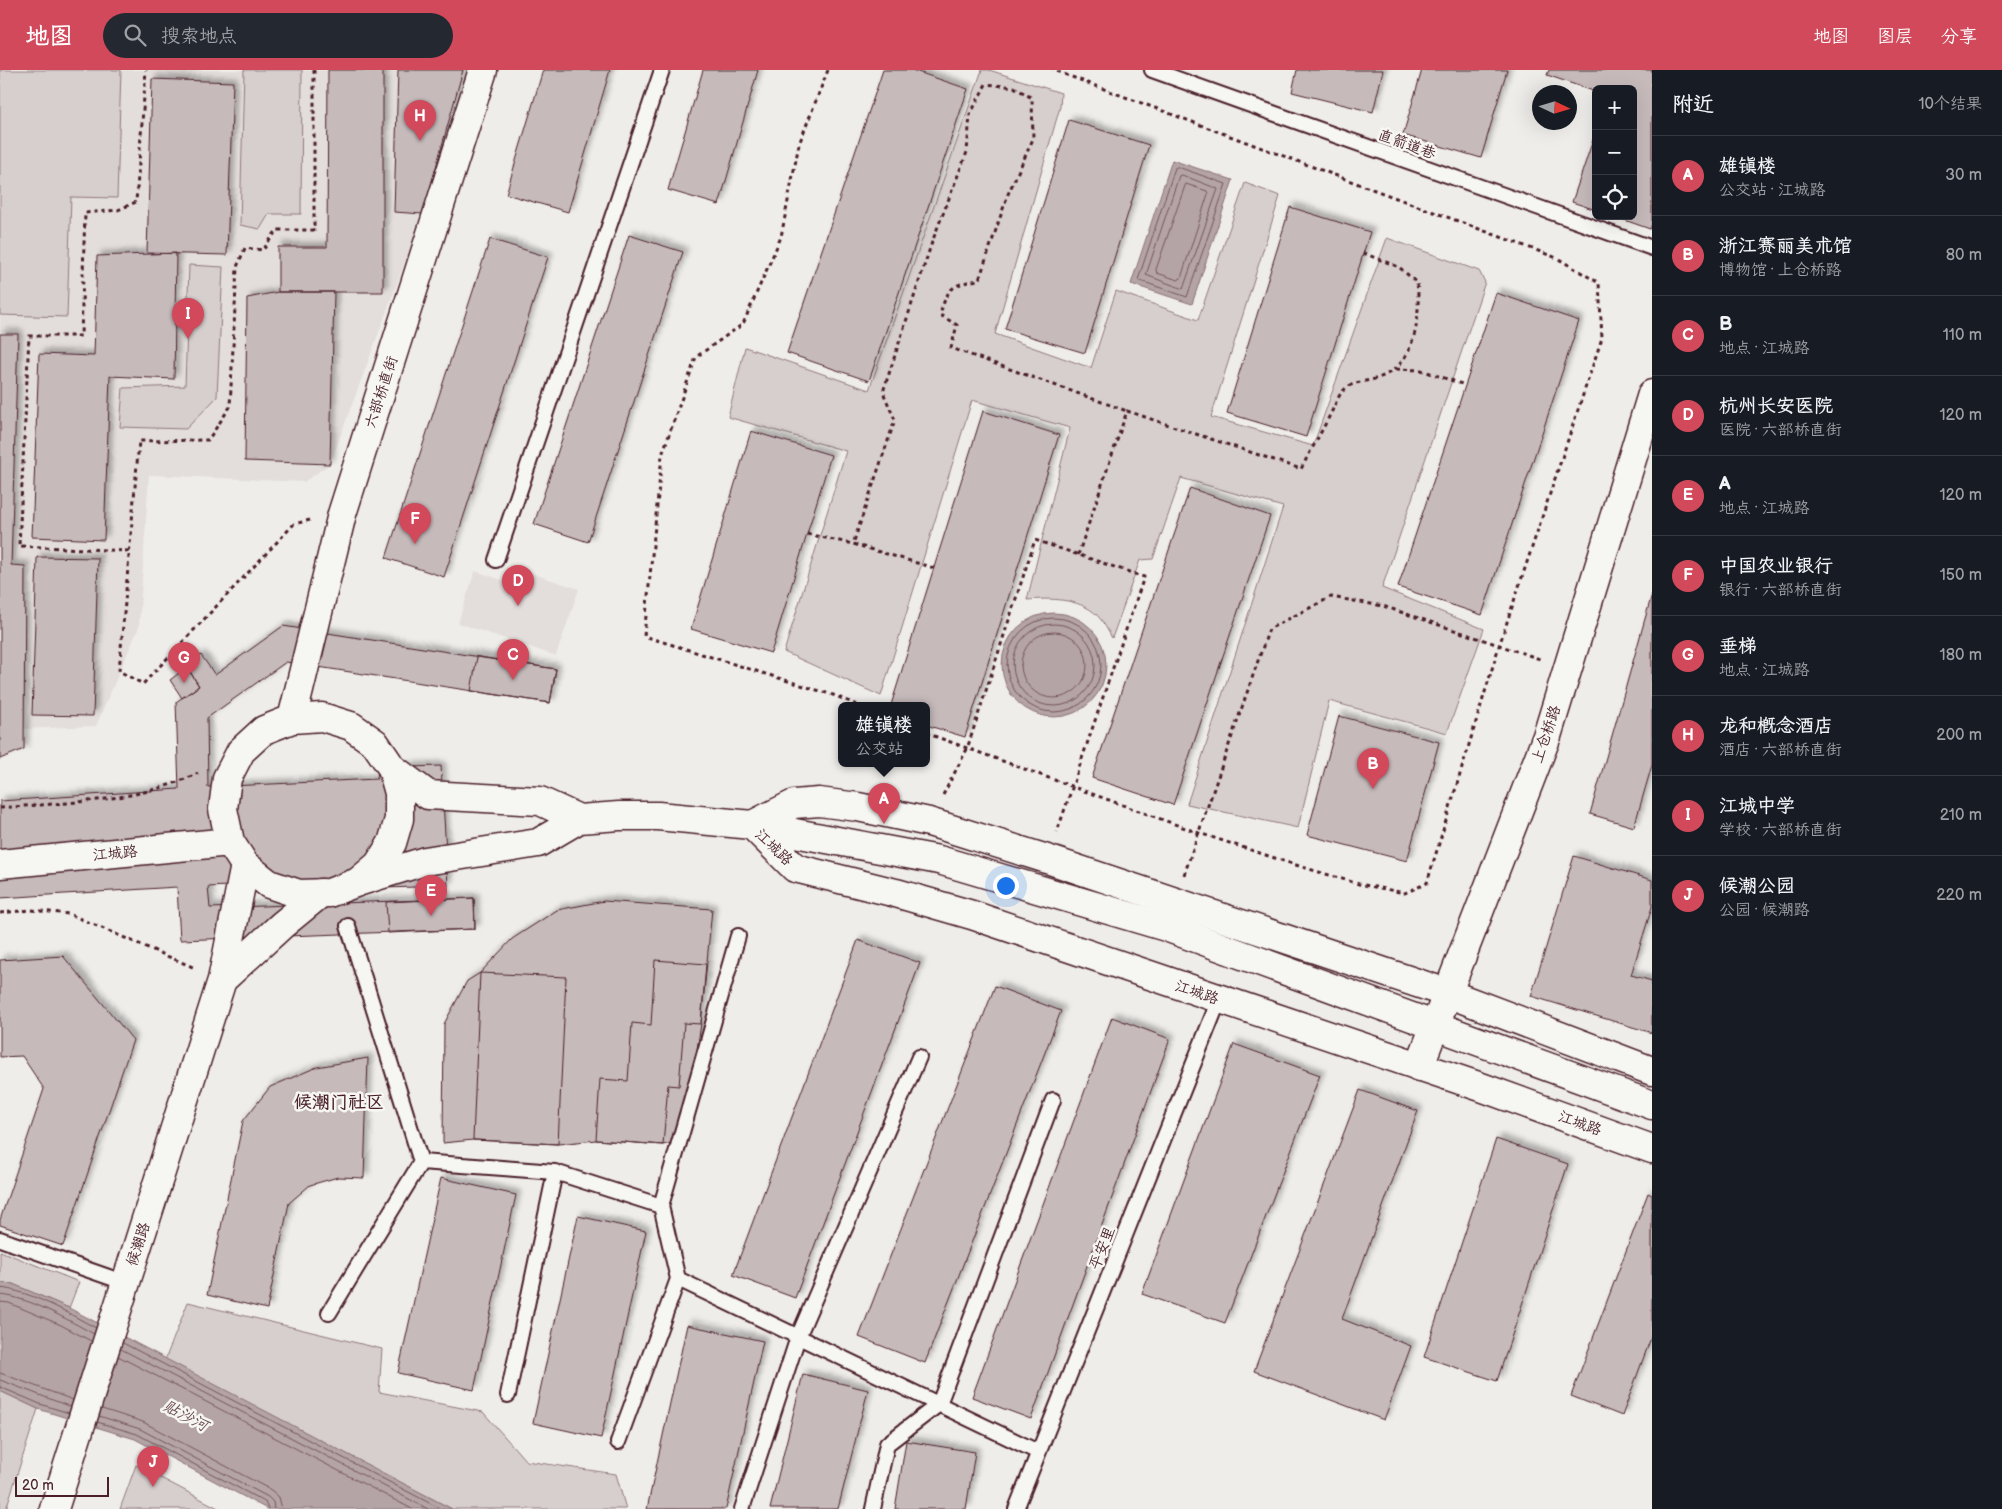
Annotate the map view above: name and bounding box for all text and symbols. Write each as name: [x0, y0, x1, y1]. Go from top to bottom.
search box: [103, 13, 453, 58]
icon: search: [121, 21, 149, 49]
text: 地图: [25, 22, 73, 51]
text: 搜索地点: [161, 25, 237, 48]
text: 地图: [1813, 26, 1849, 47]
text: 图层: [1877, 26, 1913, 47]
text: 分享: [1941, 26, 1977, 47]
north arrow: [1532, 85, 1577, 130]
map controls: [1592, 85, 1637, 220]
button: +: [1592, 85, 1637, 130]
text: 附近: [1672, 92, 1714, 117]
text: 10个结果: [1918, 95, 1982, 114]
pin: H: [404, 100, 436, 141]
street label: 直箭道巷: [1375, 125, 1438, 164]
button: −: [1592, 130, 1637, 175]
text: 雄镇楼: [1719, 155, 1776, 178]
text: A: [1683, 166, 1693, 185]
text: 30 m: [1945, 166, 1982, 185]
button: locate: [1592, 175, 1637, 220]
text: 公交站 · 江城路: [1719, 181, 1825, 200]
text: 浙江赛丽美术馆: [1719, 235, 1852, 258]
text: B: [1682, 246, 1694, 265]
text: 80 m: [1946, 246, 1982, 265]
text: 博物馆 · 上仓桥路: [1719, 261, 1841, 280]
pin: I: [172, 298, 204, 339]
text: B: [1719, 313, 1732, 336]
text: C: [1682, 326, 1694, 345]
text: 110 m: [1943, 326, 1982, 345]
text: 地点 · 江城路: [1719, 339, 1809, 358]
street label: 六部桥直街: [361, 354, 402, 431]
text: 杭州长安医院: [1719, 395, 1833, 418]
text: D: [1682, 406, 1694, 425]
text: 120 m: [1939, 406, 1982, 425]
text: 医院 · 六部桥直街: [1719, 421, 1841, 440]
text: A: [1719, 473, 1731, 496]
text: E: [1683, 486, 1693, 505]
text: 120 m: [1939, 486, 1982, 505]
text: 地点 · 江城路: [1719, 499, 1809, 518]
pin: F: [399, 503, 431, 544]
text: 中国农业银行: [1719, 555, 1833, 578]
pin: D: [502, 565, 534, 606]
text: F: [1683, 566, 1693, 585]
text: 150 m: [1940, 566, 1982, 585]
text: 银行 · 六部桥直街: [1719, 581, 1841, 600]
text: 垂梯: [1719, 635, 1757, 658]
pin: C: [497, 639, 529, 680]
pin: G: [168, 642, 200, 683]
text: G: [1682, 646, 1694, 665]
text: 180 m: [1940, 646, 1982, 665]
text: 地点 · 江城路: [1719, 661, 1809, 680]
popup: [838, 702, 930, 767]
street label: 上仓桥路: [1528, 703, 1565, 766]
text: 雄镇楼: [855, 714, 913, 737]
text: 龙和概念酒店: [1719, 715, 1833, 738]
text: H: [1682, 726, 1694, 745]
text: 200 m: [1936, 726, 1982, 745]
text: 公交站: [855, 740, 904, 759]
text: 酒店 · 六部桥直街: [1719, 741, 1841, 760]
pin: B: [1357, 748, 1389, 789]
pin: A: [868, 783, 900, 824]
text: 江城中学: [1719, 795, 1795, 818]
text: I: [1685, 806, 1691, 825]
text: 210 m: [1940, 806, 1982, 825]
text: 学校 · 六部桥直街: [1719, 821, 1841, 840]
street label: 江城路: [751, 825, 796, 870]
street label: 江城路: [92, 842, 138, 865]
your location: [993, 873, 1019, 899]
pin: E: [415, 875, 447, 916]
text: 候潮公园: [1719, 875, 1795, 898]
text: J: [1684, 886, 1692, 905]
text: 220 m: [1936, 886, 1982, 905]
text: 公园 · 候潮路: [1719, 901, 1809, 920]
street label: 江城路: [1172, 976, 1221, 1009]
district label: 候潮门社区: [294, 1092, 384, 1113]
street label: 江城路: [1555, 1107, 1604, 1140]
street label: 候潮路: [122, 1220, 154, 1268]
street label: 平安里: [1085, 1224, 1120, 1273]
water label: 贴沙河: [160, 1397, 214, 1437]
pin: J: [137, 1446, 169, 1487]
scale bar: [15, 1474, 109, 1497]
text: 20 m: [22, 1477, 54, 1494]

